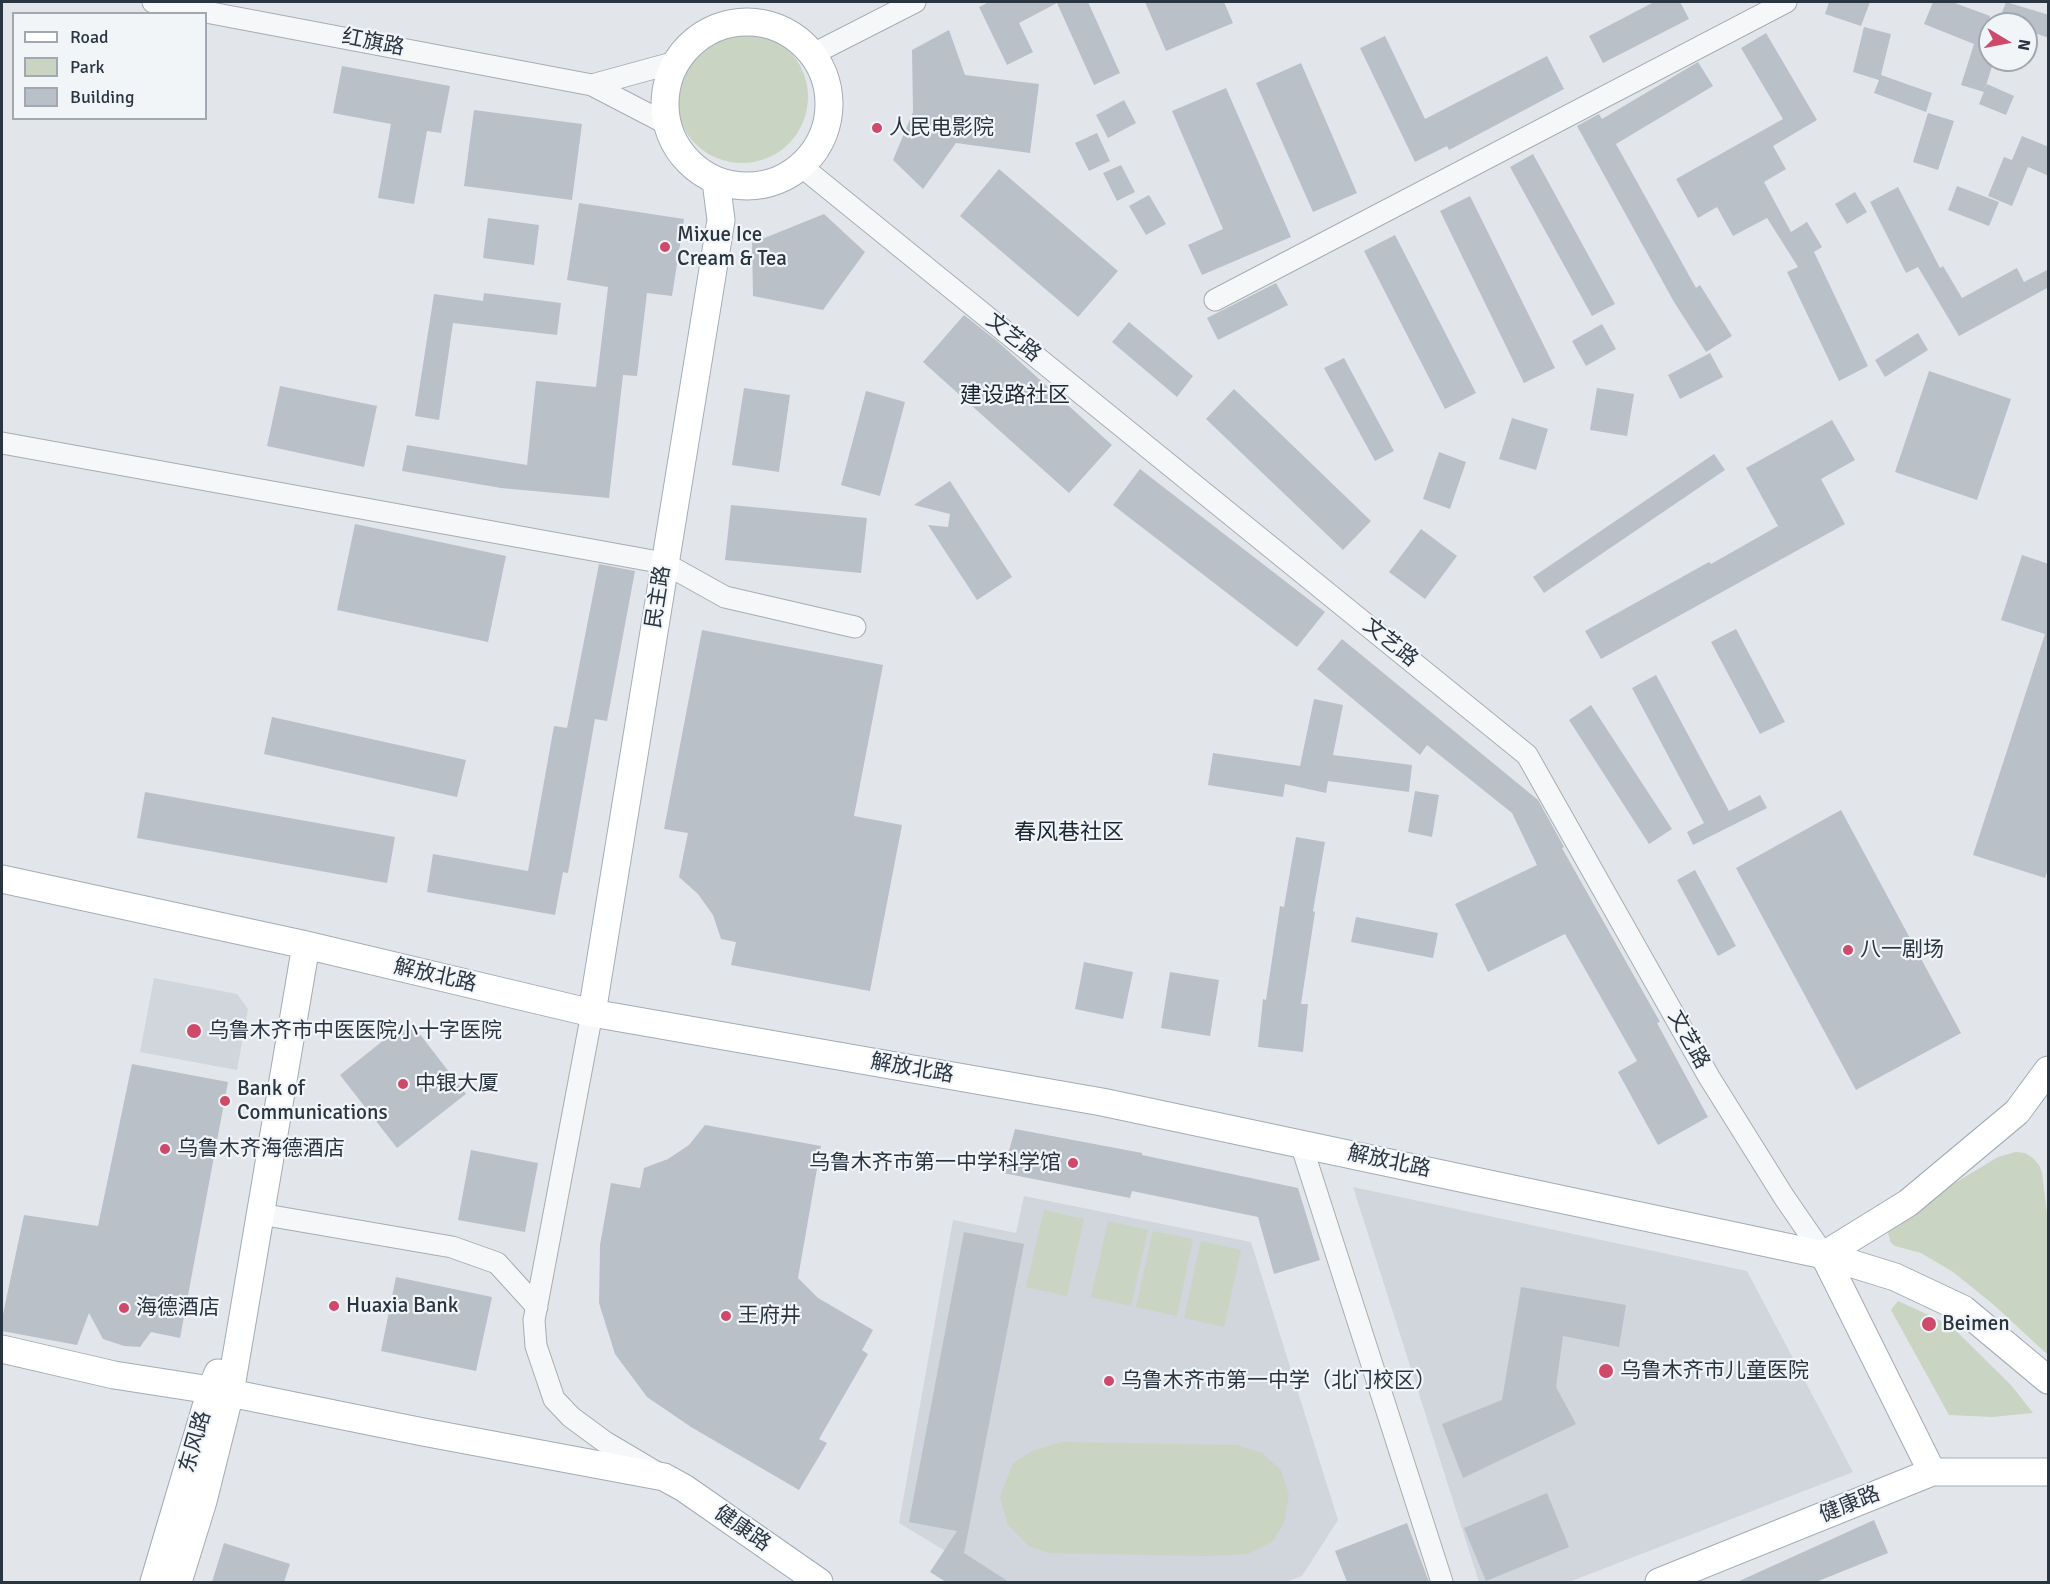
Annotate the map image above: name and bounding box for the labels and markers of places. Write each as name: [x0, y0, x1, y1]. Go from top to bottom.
place label: 人民电影院: [889, 115, 994, 141]
marker: 人民电影院: [870, 121, 884, 135]
place label: Mixue Ice Cream & Tea: [677, 222, 787, 272]
marker: Mixue Ice Cream & Tea: [658, 240, 672, 254]
place label: 八一剧场: [1860, 937, 1944, 963]
marker: 八一剧场: [1841, 943, 1855, 957]
place label: 乌鲁木齐市中医医院小十字医院: [208, 1018, 502, 1044]
marker: 乌鲁木齐市中医医院小十字医院: [185, 1022, 203, 1040]
place label: 中银大厦: [415, 1071, 499, 1097]
place label: Bank of Communications: [237, 1076, 388, 1126]
marker: 中银大厦: [396, 1077, 410, 1091]
marker: Bank of Communications: [218, 1094, 232, 1108]
place label: 乌鲁木齐海德酒店: [177, 1136, 345, 1162]
marker: 乌鲁木齐海德酒店: [158, 1142, 172, 1156]
place label: 乌鲁木齐市第一中学科学馆: [809, 1150, 1061, 1176]
marker: 乌鲁木齐市第一中学科学馆: [1066, 1156, 1080, 1170]
place label: Huaxia Bank: [346, 1293, 458, 1319]
place label: 海德酒店: [136, 1295, 220, 1321]
marker: Huaxia Bank: [327, 1299, 341, 1313]
marker: 海德酒店: [117, 1301, 131, 1315]
place label: 王府井: [738, 1303, 801, 1329]
marker: 王府井: [719, 1309, 733, 1323]
place label: Beimen: [1942, 1311, 2010, 1337]
marker: Beimen: [1920, 1315, 1938, 1333]
place label: 乌鲁木齐市儿童医院: [1620, 1358, 1809, 1384]
marker: 乌鲁木齐市儿童医院: [1597, 1362, 1615, 1380]
place label: 乌鲁木齐市第一中学（北门校区）: [1121, 1368, 1436, 1394]
marker: 乌鲁木齐市第一中学（北门校区）: [1102, 1374, 1116, 1388]

